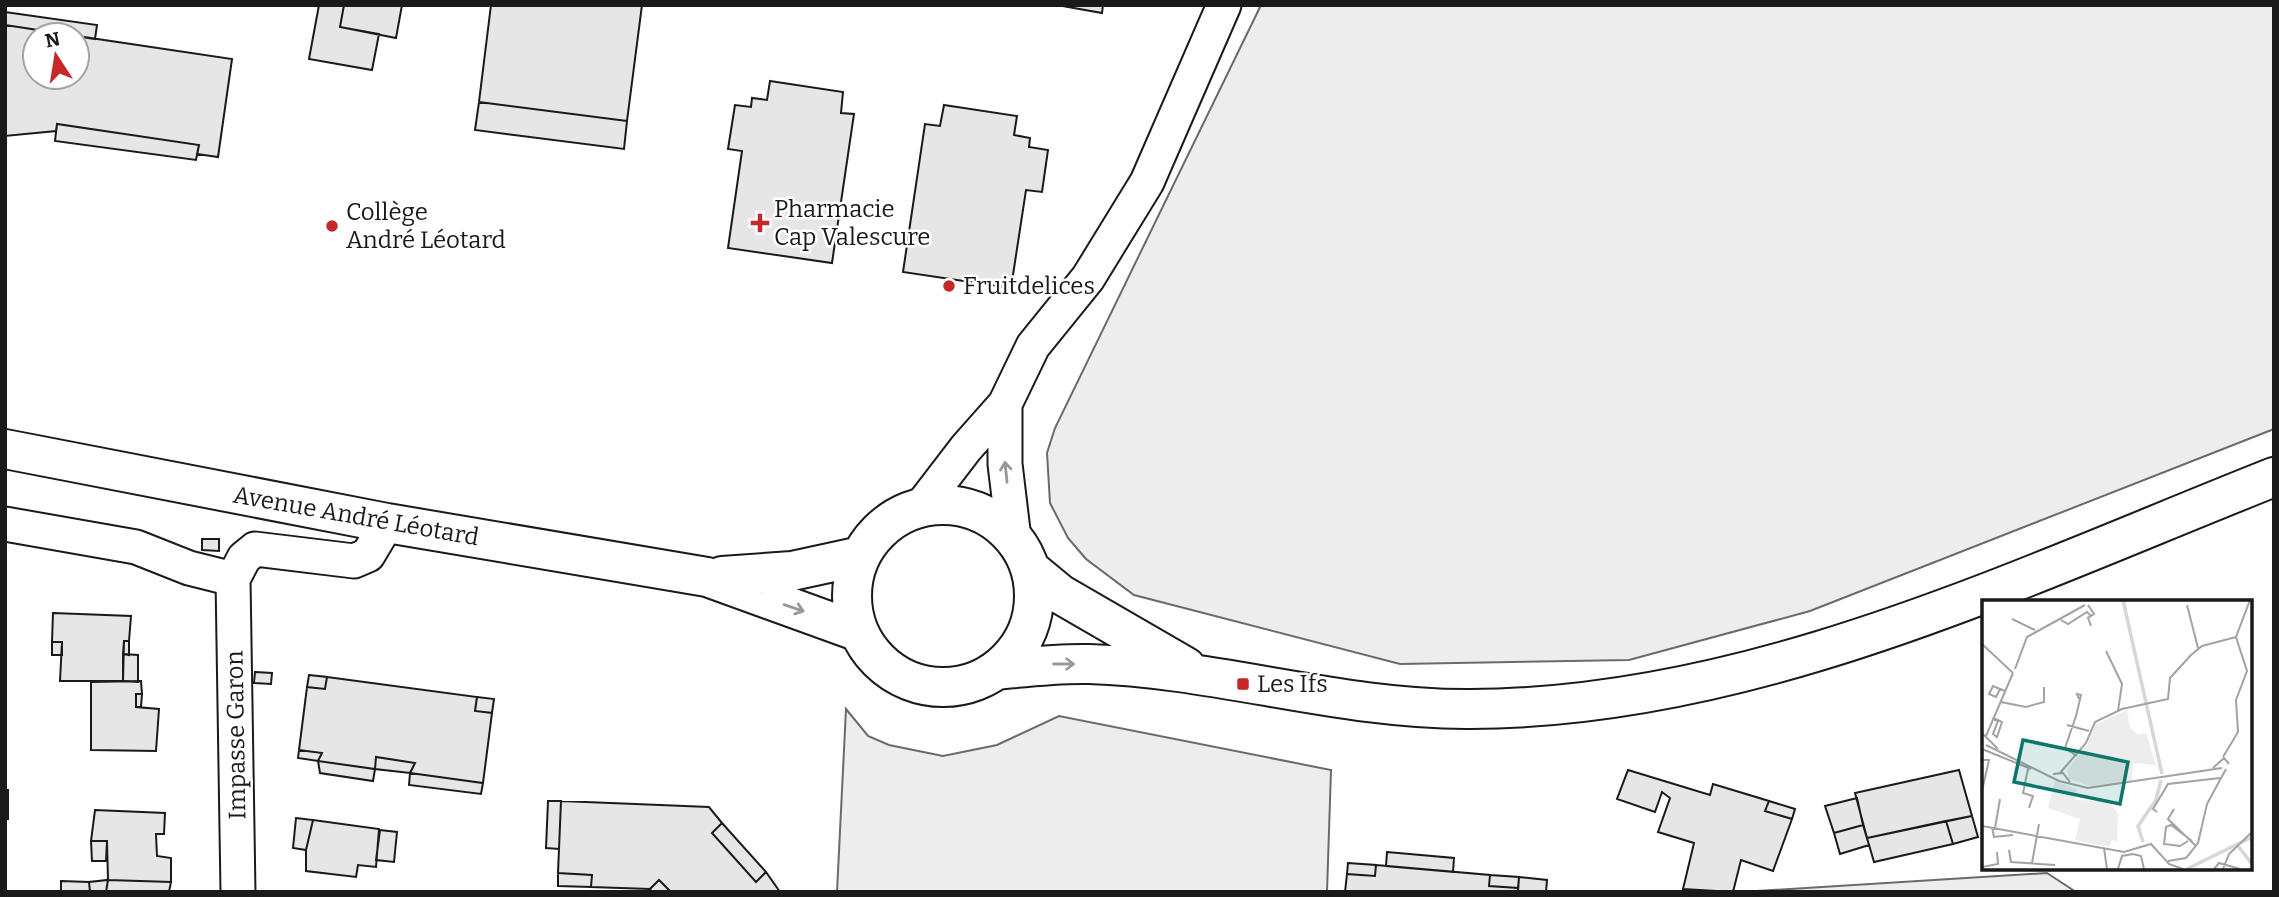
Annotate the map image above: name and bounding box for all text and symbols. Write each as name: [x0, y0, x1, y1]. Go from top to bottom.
north arrow: [21, 21, 91, 91]
text: N: [43, 27, 62, 53]
place label: Pharmacie Cap Valescure: [774, 195, 930, 251]
place label: Collège André Léotard: [346, 198, 506, 254]
marker: Pharmacie Cap Valescure: [752, 215, 768, 231]
marker: Collège André Léotard: [324, 218, 340, 234]
place label: Fruitdelices: [963, 272, 1095, 300]
marker: Fruitdelices: [941, 278, 957, 294]
one-way arrow: [999, 461, 1012, 483]
street label: Avenue André Léotard: [231, 481, 481, 551]
inset map: [1982, 600, 2251, 869]
one-way arrow: [783, 603, 805, 615]
street label: Impasse Garon: [221, 650, 251, 820]
one-way arrow: [1052, 657, 1075, 671]
place label: Les Ifs: [1257, 670, 1328, 698]
marker: Les Ifs: [1235, 676, 1251, 692]

